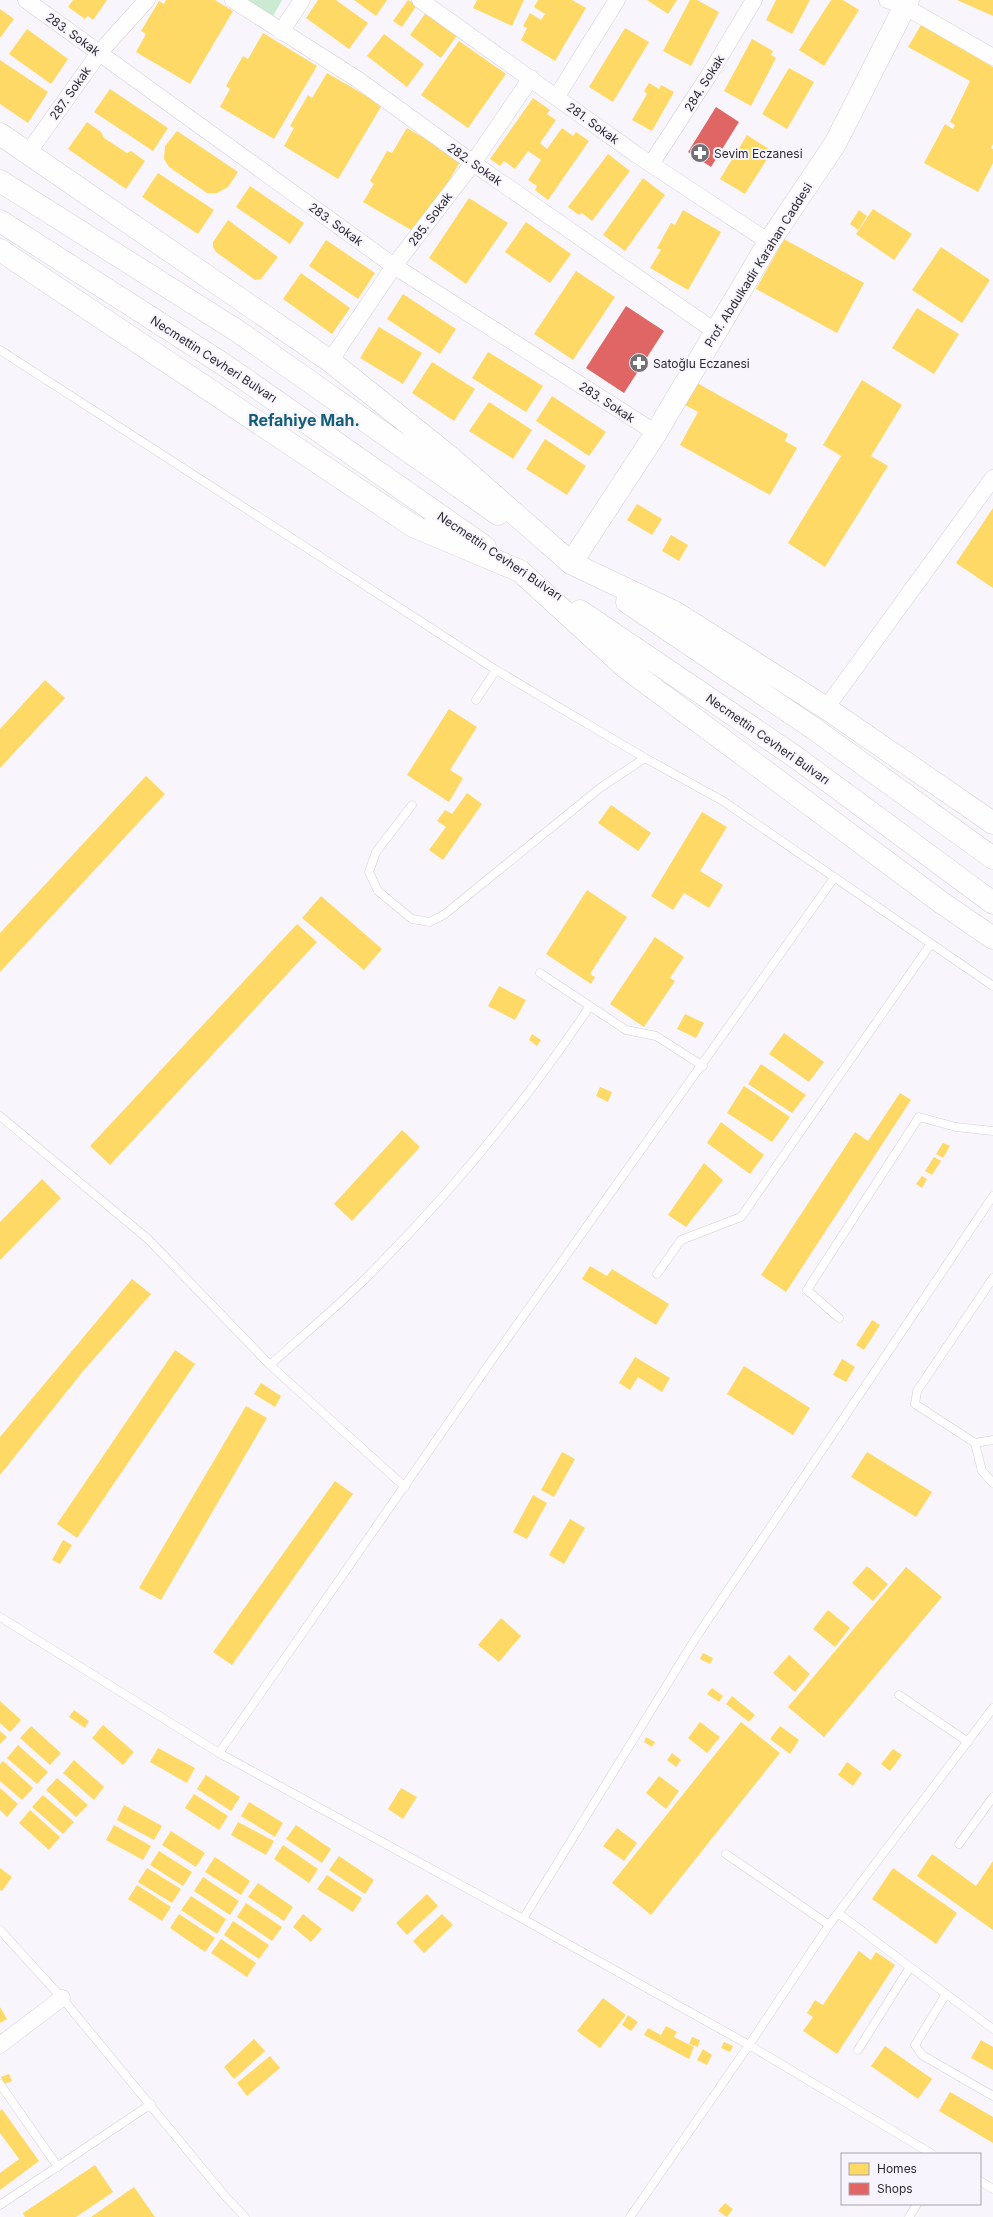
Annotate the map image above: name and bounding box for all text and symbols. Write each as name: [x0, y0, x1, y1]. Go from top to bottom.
street label: 283. Sokak: [43, 9, 103, 59]
street label: 284. Sokak: [681, 52, 727, 114]
street label: 287. Sokak: [46, 63, 94, 123]
street label: 281. Sokak: [564, 99, 623, 147]
street label: 282. Sokak: [445, 140, 506, 189]
pharmacy icon: Sevim Eczanesi: [689, 142, 711, 164]
place label: Sevim Eczanesi: [714, 146, 803, 161]
street label: Prof. Abdulkadir Karahan Caddesi: [701, 180, 815, 350]
street label: 285. Sokak: [405, 189, 455, 249]
street label: 283. Sokak: [306, 199, 366, 249]
street label: Necmettin Cevheri Bulvarı: [148, 312, 280, 406]
pharmacy icon: Satoğlu Eczanesi: [628, 352, 650, 374]
place label: Satoğlu Eczanesi: [653, 356, 750, 371]
street label: 283. Sokak: [576, 378, 638, 426]
district label: Refahiye Mah.: [248, 410, 360, 430]
street label: Necmettin Cevheri Bulvarı: [435, 508, 565, 604]
street label: Necmettin Cevheri Bulvarı: [703, 691, 833, 787]
legend: [841, 2153, 981, 2205]
text: Homes: [877, 2161, 917, 2176]
text: Shops: [877, 2181, 913, 2196]

